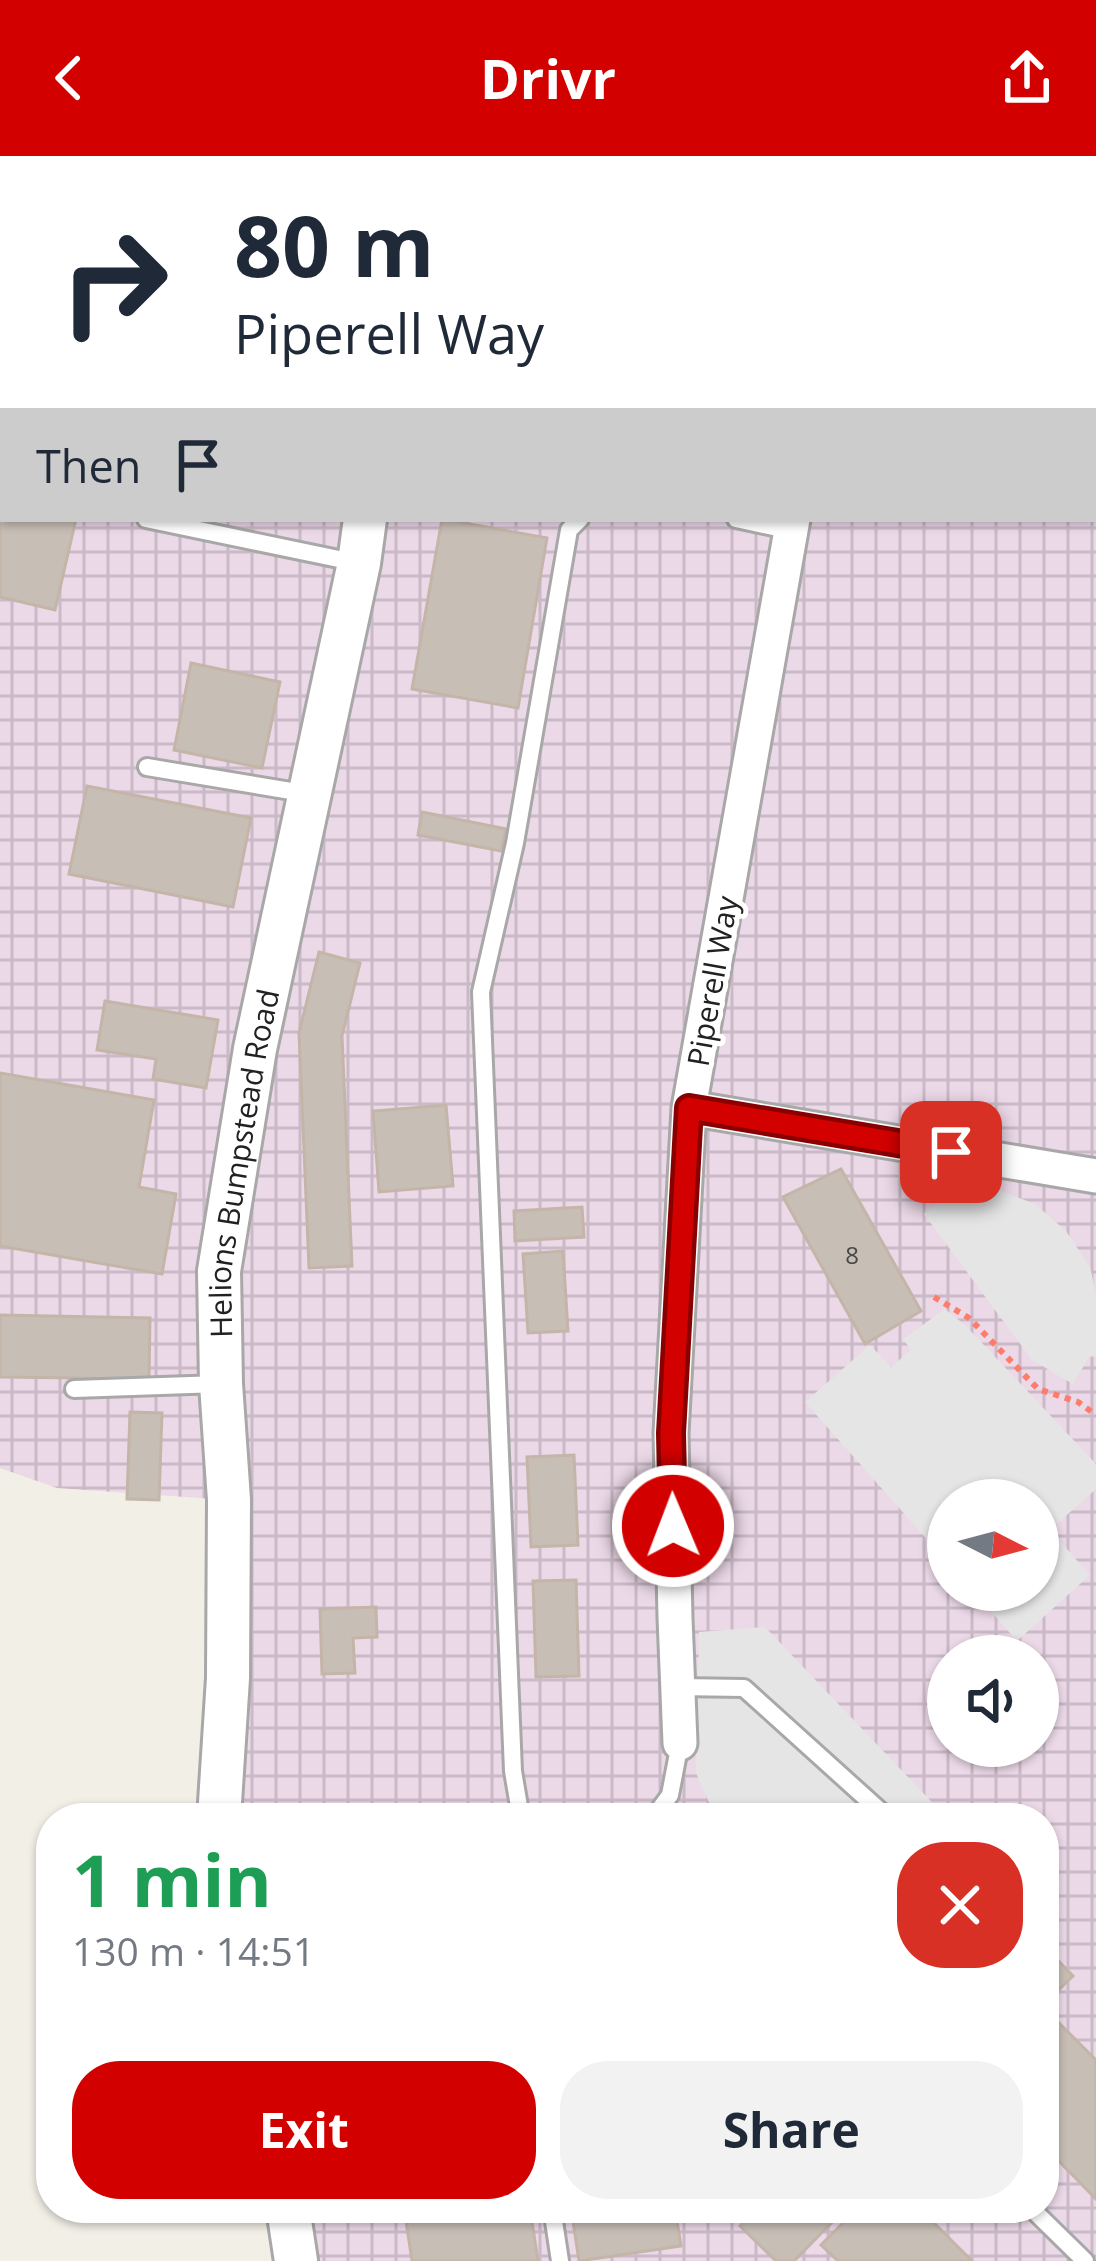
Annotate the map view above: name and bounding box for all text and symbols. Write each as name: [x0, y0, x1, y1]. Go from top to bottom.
text: Drivr: [480, 41, 616, 115]
icon: back: [36, 45, 102, 111]
icon: share: [994, 45, 1060, 111]
text: 80 m: [234, 187, 434, 302]
icon: right: [36, 204, 192, 360]
text: Piperell Way: [234, 296, 544, 370]
icon: arrive: [165, 432, 231, 498]
text: Then: [36, 435, 141, 496]
street label: Piperell Way: [677, 892, 747, 1069]
street label: Helions Bumpstead Road: [198, 985, 288, 1338]
pin: [900, 1101, 1002, 1203]
icon: arrive: [918, 1119, 984, 1185]
house number: 8: [845, 1238, 859, 1271]
position arrow: [610, 1463, 736, 1589]
north arrow: [927, 1479, 1059, 1611]
map controls: [927, 1479, 1059, 1767]
button: sound: [927, 1635, 1059, 1767]
text: 1 min: [72, 1830, 272, 1928]
button: close: [897, 1842, 1023, 1968]
text: 130 m · 14:51: [72, 1924, 315, 1977]
button: Exit: [72, 2061, 536, 2199]
button: Share: [560, 2061, 1023, 2199]

